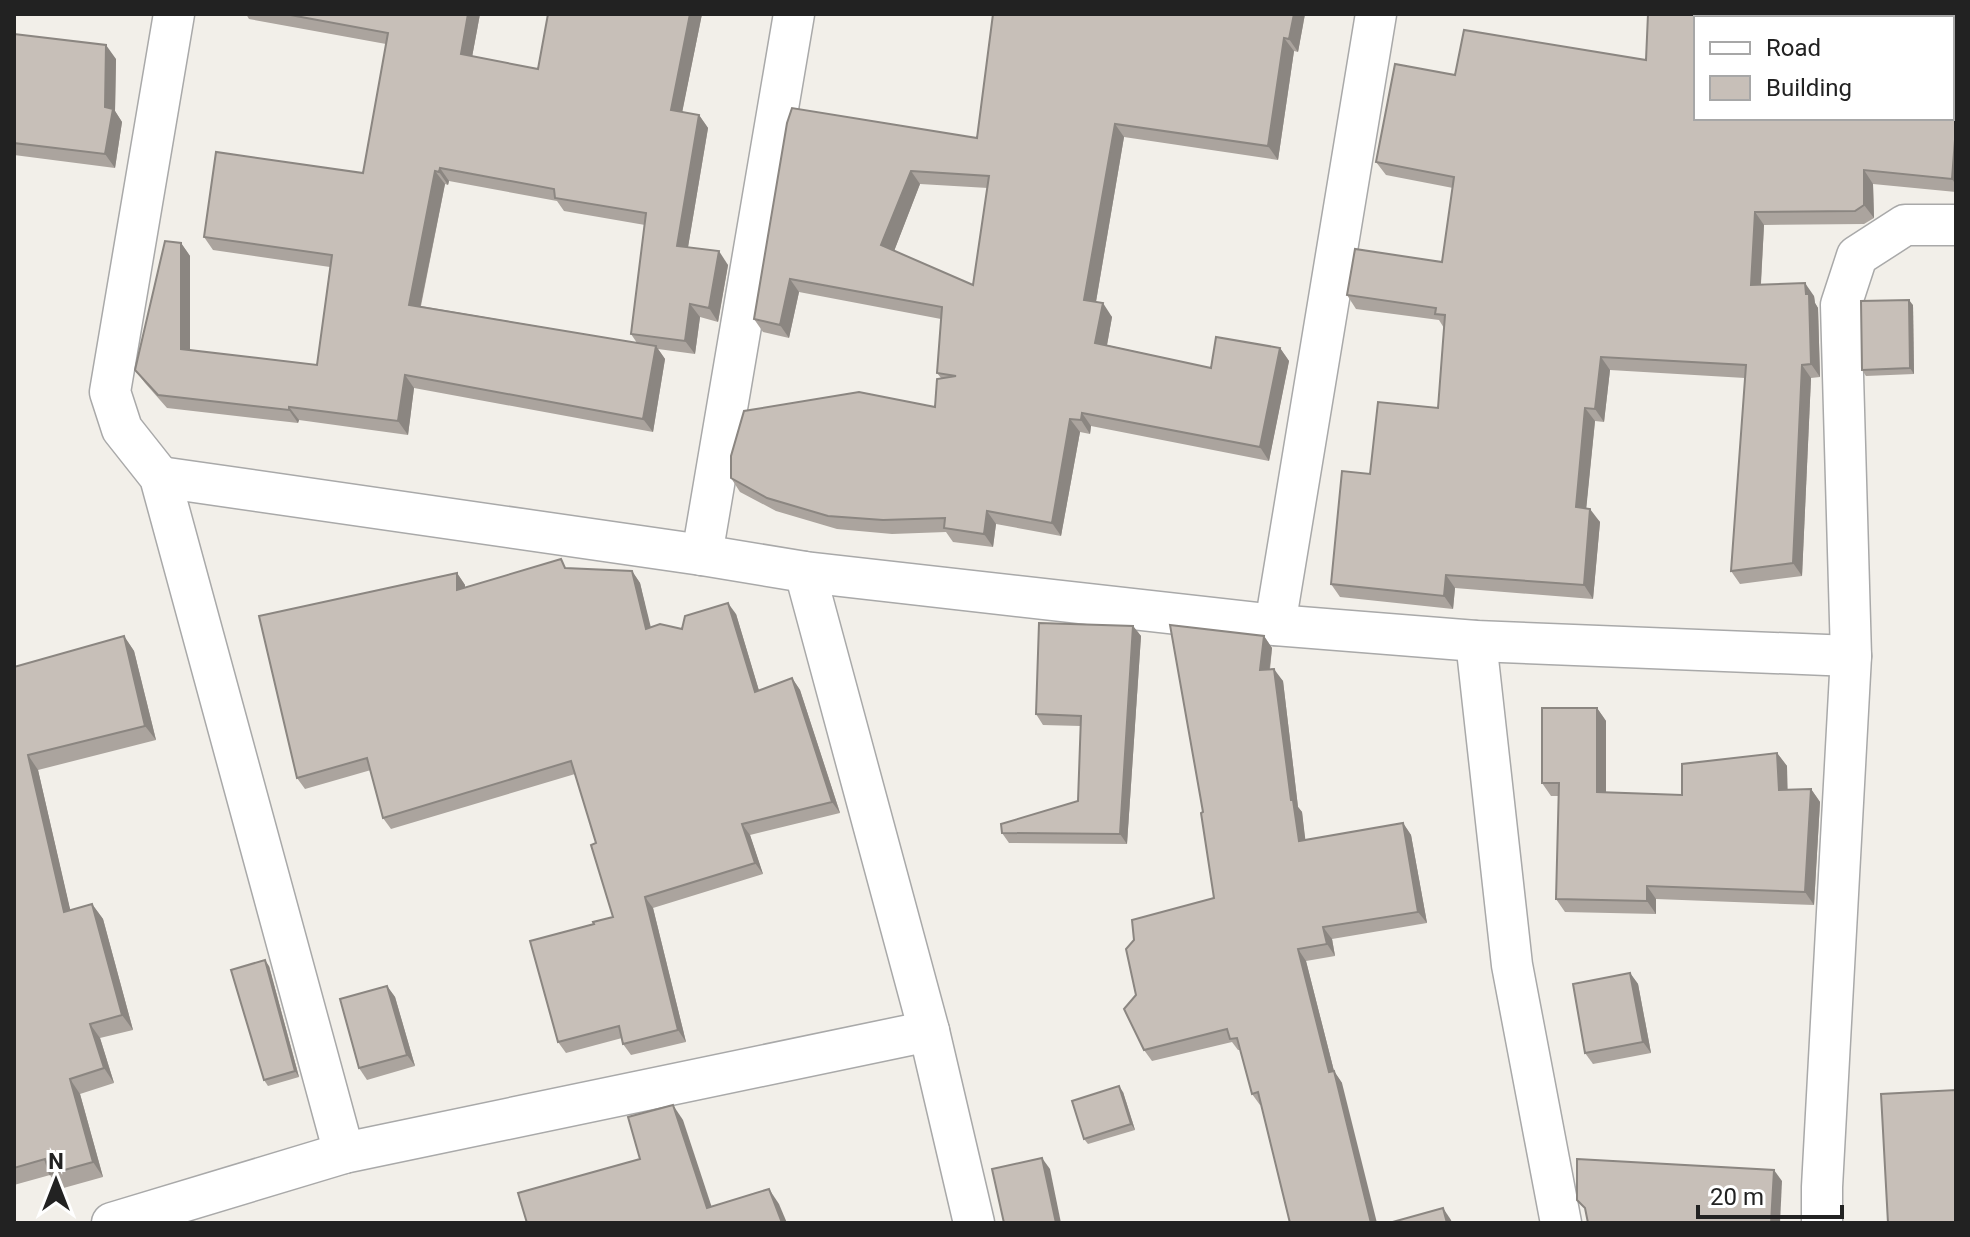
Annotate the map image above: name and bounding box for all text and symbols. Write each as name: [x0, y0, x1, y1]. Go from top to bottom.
legend: [1694, 16, 1954, 120]
text: Road: [1766, 34, 1821, 62]
text: Building: [1766, 74, 1852, 102]
north arrow: [16, 1141, 96, 1221]
text: N: [48, 1149, 64, 1174]
scale bar: [1698, 1169, 1842, 1219]
text: 20 m: [1710, 1183, 1764, 1211]

